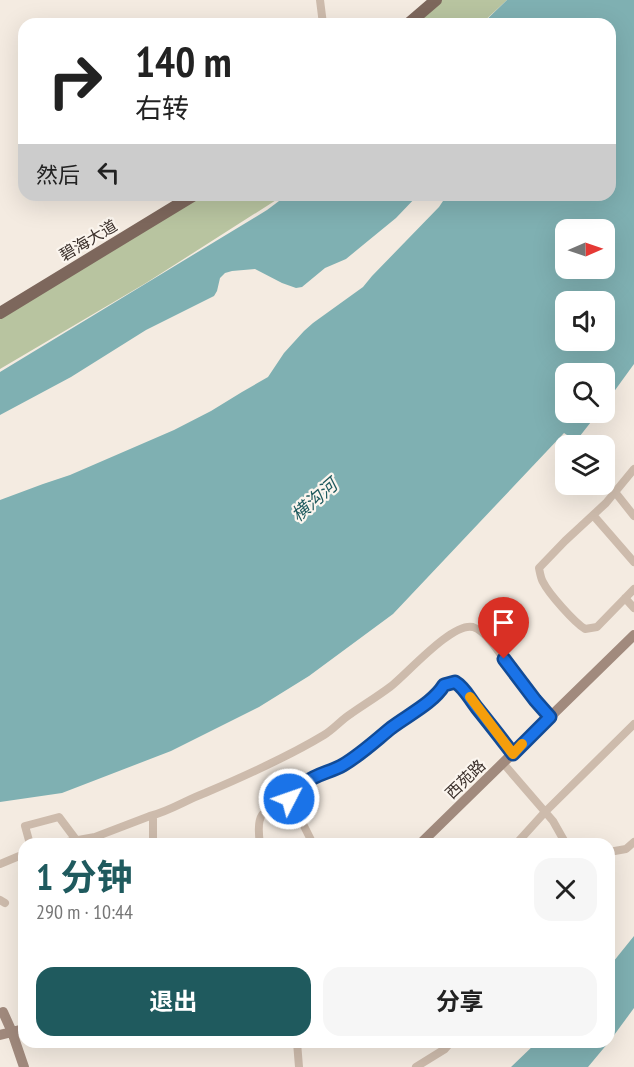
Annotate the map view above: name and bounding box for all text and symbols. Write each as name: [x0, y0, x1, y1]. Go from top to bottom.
text: 140 m: [135, 34, 232, 89]
icon: right: [36, 42, 114, 120]
text: 右转: [135, 91, 189, 125]
icon: left: [92, 156, 125, 189]
text: 然后: [36, 161, 80, 189]
street label: 碧海大道: [55, 215, 121, 265]
north arrow: [555, 219, 615, 279]
map controls: [555, 219, 615, 495]
button: sound: [555, 291, 615, 351]
button: search: [555, 363, 615, 423]
button: layers: [555, 435, 615, 495]
water label: 横沟河: [286, 472, 344, 526]
pin: [478, 597, 529, 659]
icon: arrive: [487, 606, 520, 639]
street label: 西苑路: [441, 755, 489, 803]
position arrow: [257, 767, 321, 831]
text: 1 分钟: [36, 853, 133, 900]
button: close: [534, 858, 597, 921]
text: 290 m · 10:44: [36, 899, 133, 925]
button: 退出: [36, 967, 311, 1036]
button: 分享: [323, 967, 597, 1036]

